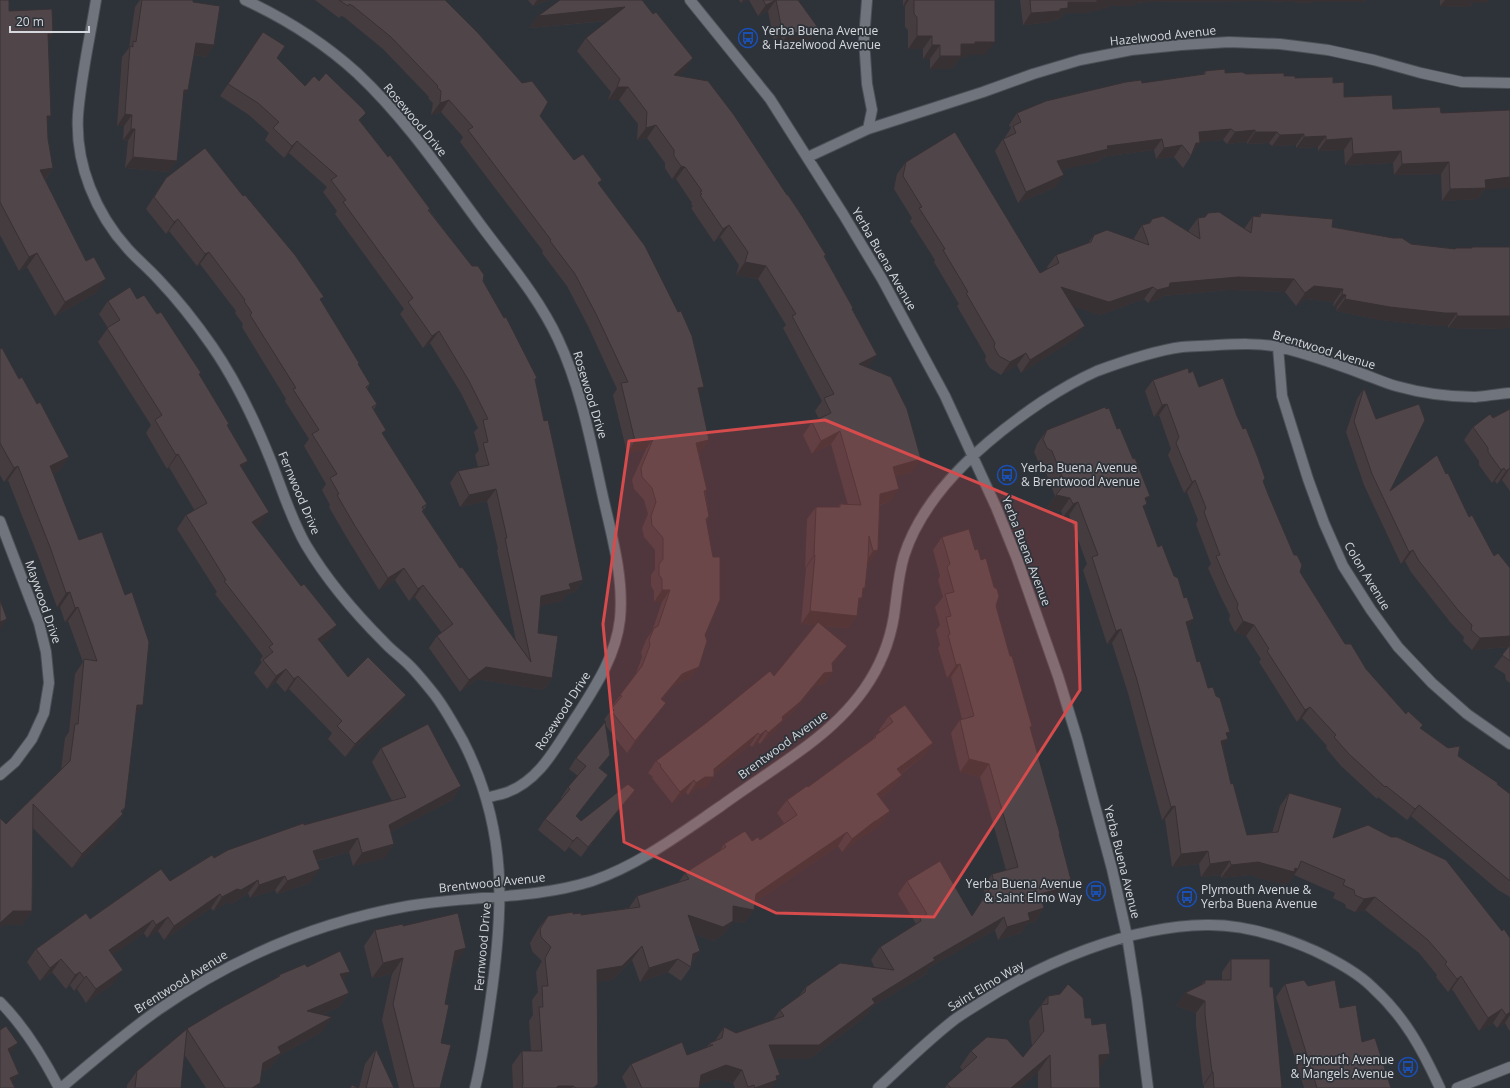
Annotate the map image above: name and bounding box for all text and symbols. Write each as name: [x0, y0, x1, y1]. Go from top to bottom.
scale bar: [10, 8, 89, 34]
text: 20 m: [16, 13, 44, 30]
street label: Hazelwood Avenue: [1109, 21, 1217, 50]
place label: Yerba Buena Avenue & Hazelwood Avenue: [762, 22, 881, 53]
bus stop icon: Yerba Buena Avenue & Hazelwood Avenue: [737, 27, 759, 49]
street label: Rosewood Drive: [380, 79, 451, 160]
street label: Yerba Buena Avenue: [848, 204, 921, 314]
street label: Brentwood Avenue: [1270, 326, 1378, 373]
street label: Rosewood Drive: [569, 349, 612, 441]
street label: Fernwood Drive: [274, 449, 325, 537]
place label: Yerba Buena Avenue & Brentwood Avenue: [1021, 459, 1140, 490]
bus stop icon: Yerba Buena Avenue & Brentwood Avenue: [996, 464, 1018, 486]
street label: Yerba Buena Avenue: [998, 494, 1055, 608]
street label: Colon Avenue: [1340, 538, 1395, 613]
street label: Maywood Drive: [21, 558, 66, 646]
street label: Rosewood Drive: [531, 668, 595, 753]
street label: Brentwood Avenue: [734, 706, 831, 783]
street label: Yerba Buena Avenue: [1100, 803, 1145, 921]
street label: Brentwood Avenue: [438, 868, 546, 897]
place label: Yerba Buena Avenue & Saint Elmo Way: [966, 875, 1083, 906]
bus stop icon: Yerba Buena Avenue & Saint Elmo Way: [1085, 880, 1107, 902]
place label: Plymouth Avenue & Yerba Buena Avenue: [1201, 881, 1318, 912]
bus stop icon: Plymouth Avenue & Yerba Buena Avenue: [1176, 886, 1198, 908]
street label: Fernwood Drive: [470, 902, 495, 992]
street label: Brentwood Avenue: [131, 946, 231, 1017]
street label: Saint Elmo Way: [945, 956, 1028, 1015]
place label: Plymouth Avenue & Mangels Avenue: [1290, 1051, 1394, 1082]
bus stop icon: Plymouth Avenue & Mangels Avenue: [1397, 1056, 1419, 1078]

